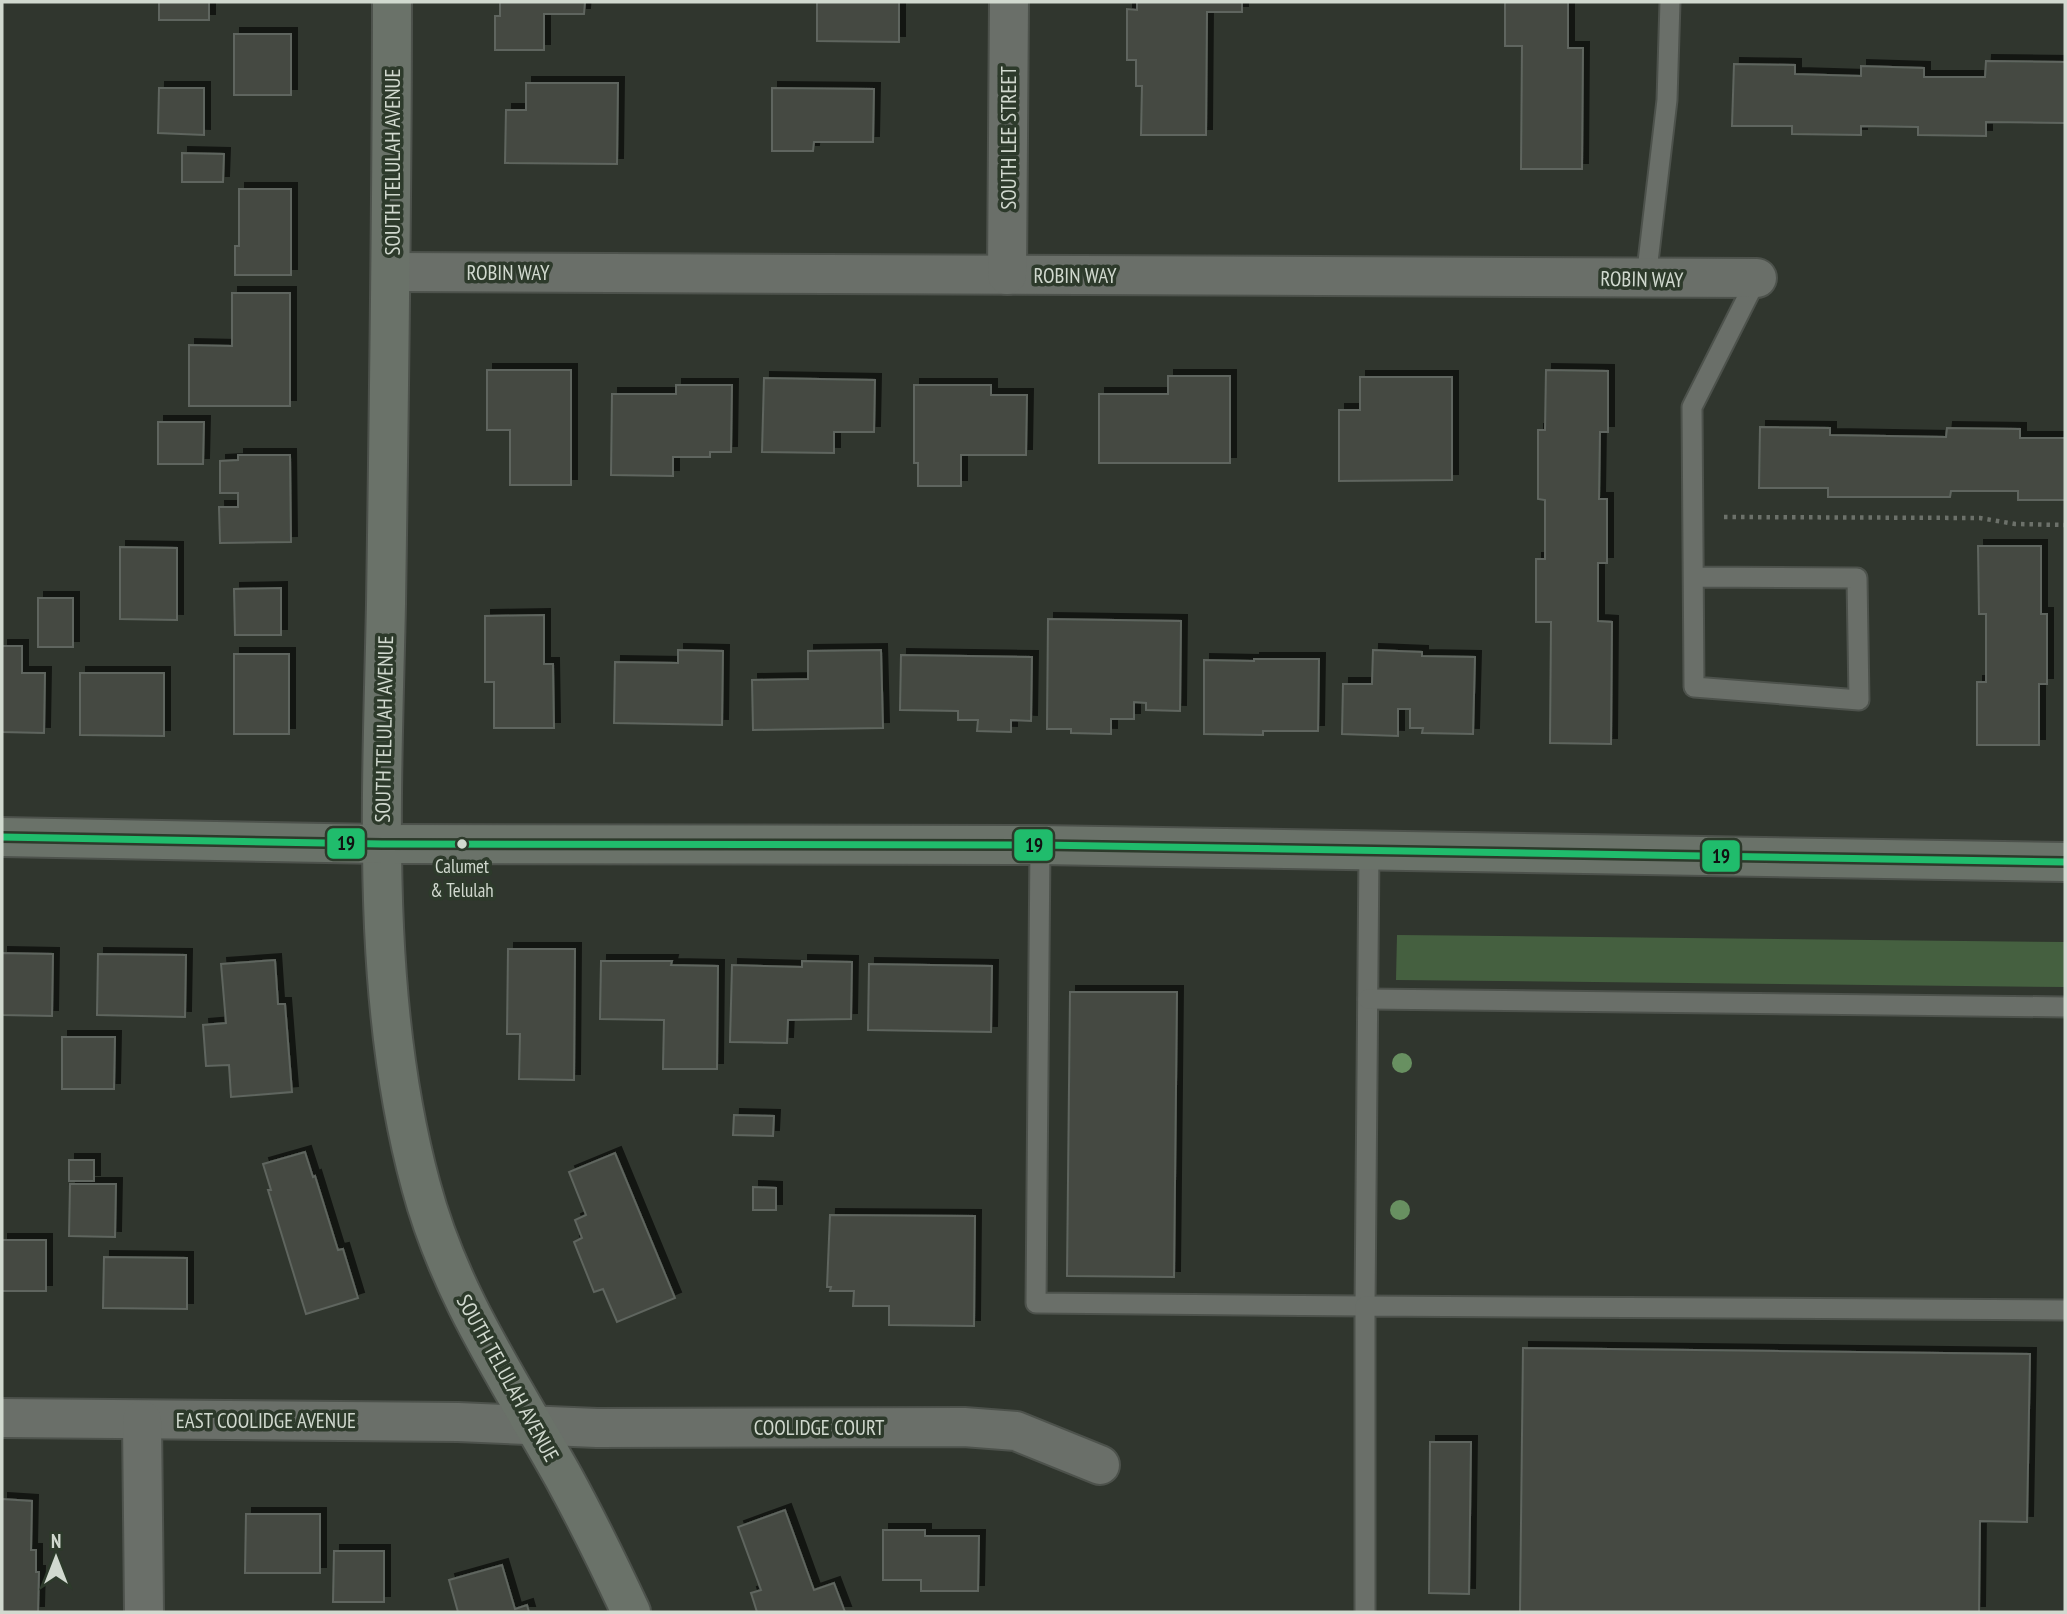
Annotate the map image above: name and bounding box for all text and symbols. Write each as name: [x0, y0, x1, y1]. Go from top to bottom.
street label: SOUTH LEE STREET: [995, 66, 1022, 210]
street label: SOUTH TELULAH AVENUE: [379, 68, 406, 256]
street label: ROBIN WAY: [466, 259, 550, 286]
street label: ROBIN WAY: [1033, 262, 1117, 289]
street label: ROBIN WAY: [1600, 265, 1684, 293]
street label: SOUTH TELULAH AVENUE: [369, 635, 399, 823]
line badge: 19: [326, 827, 366, 860]
line badge: 19: [1013, 828, 1054, 862]
text: 19: [337, 831, 355, 855]
text: 19: [1025, 833, 1043, 857]
marker: Calumet & Telulah: [455, 837, 469, 851]
line badge: 19: [1701, 839, 1741, 873]
text: 19: [1712, 844, 1730, 868]
place label: Calumet & Telulah: [430, 854, 494, 902]
street label: SOUTH TELULAH AVENUE: [451, 1290, 565, 1466]
street label: EAST COOLIDGE AVENUE: [176, 1407, 356, 1434]
street label: COOLIDGE COURT: [754, 1414, 885, 1441]
north arrow: [21, 1523, 91, 1593]
text: N: [51, 1529, 61, 1553]

